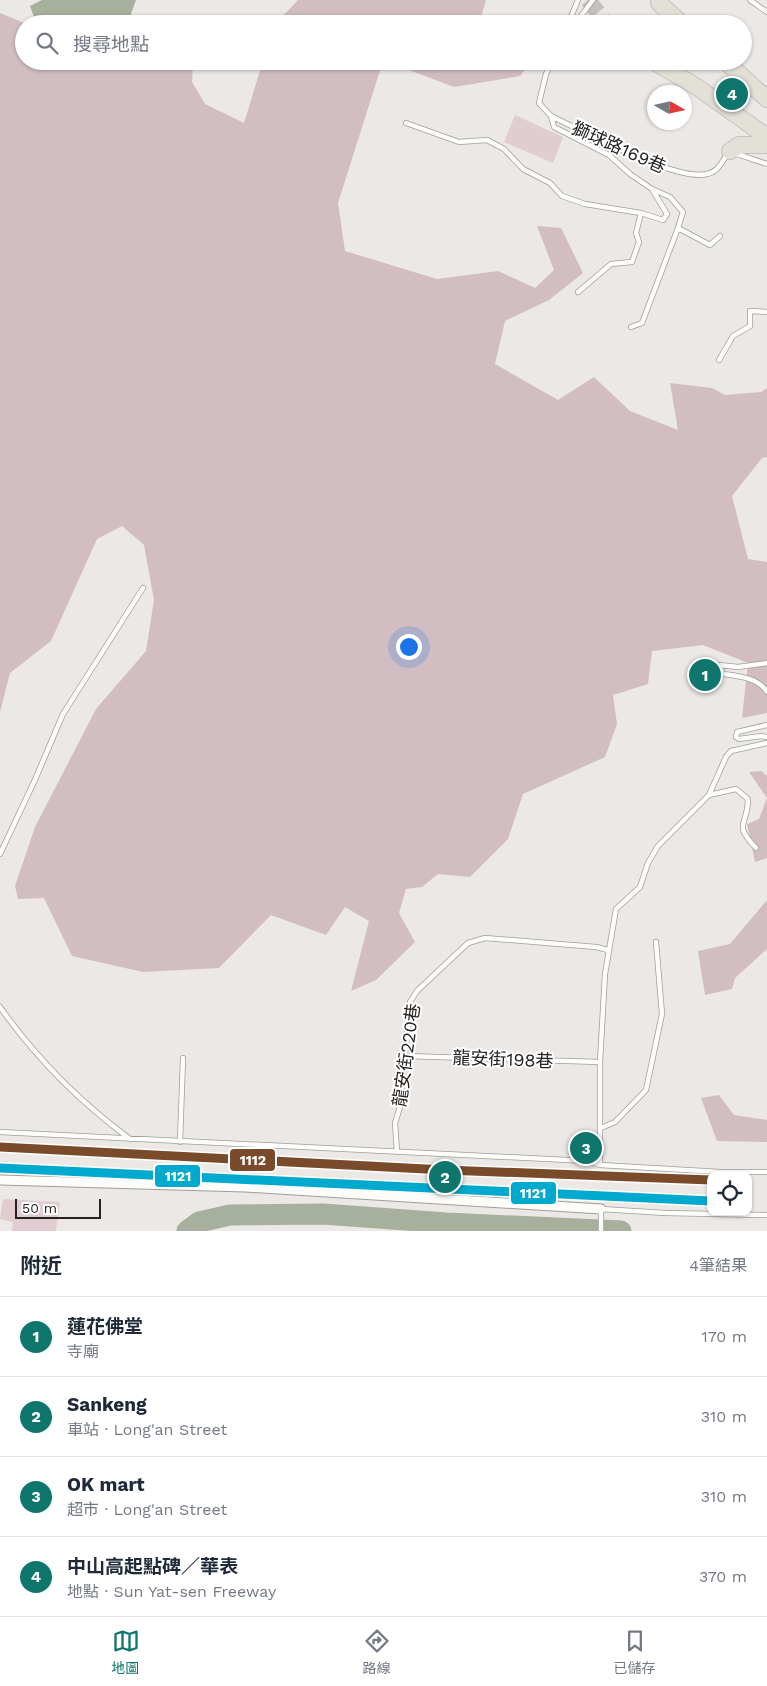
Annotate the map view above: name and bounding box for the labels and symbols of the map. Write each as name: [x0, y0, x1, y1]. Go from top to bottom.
pin: 4: [716, 75, 748, 113]
north arrow: [647, 85, 692, 130]
street label: 獅球路169巷: [569, 117, 669, 177]
your location: [396, 634, 422, 660]
pin: 1: [689, 656, 721, 694]
street label: 龍安街220巷: [388, 1002, 424, 1108]
street label: 龍安街198巷: [452, 1047, 554, 1071]
pin: 3: [570, 1129, 602, 1167]
line badge: 1112: [229, 1148, 276, 1172]
text: 1112: [240, 1152, 266, 1168]
pin: 2: [429, 1158, 461, 1196]
line badge: 1121: [154, 1164, 201, 1188]
text: 1121: [165, 1168, 191, 1184]
line badge: 1121: [510, 1181, 557, 1205]
text: 1121: [520, 1185, 546, 1201]
scale bar: [15, 1196, 101, 1219]

